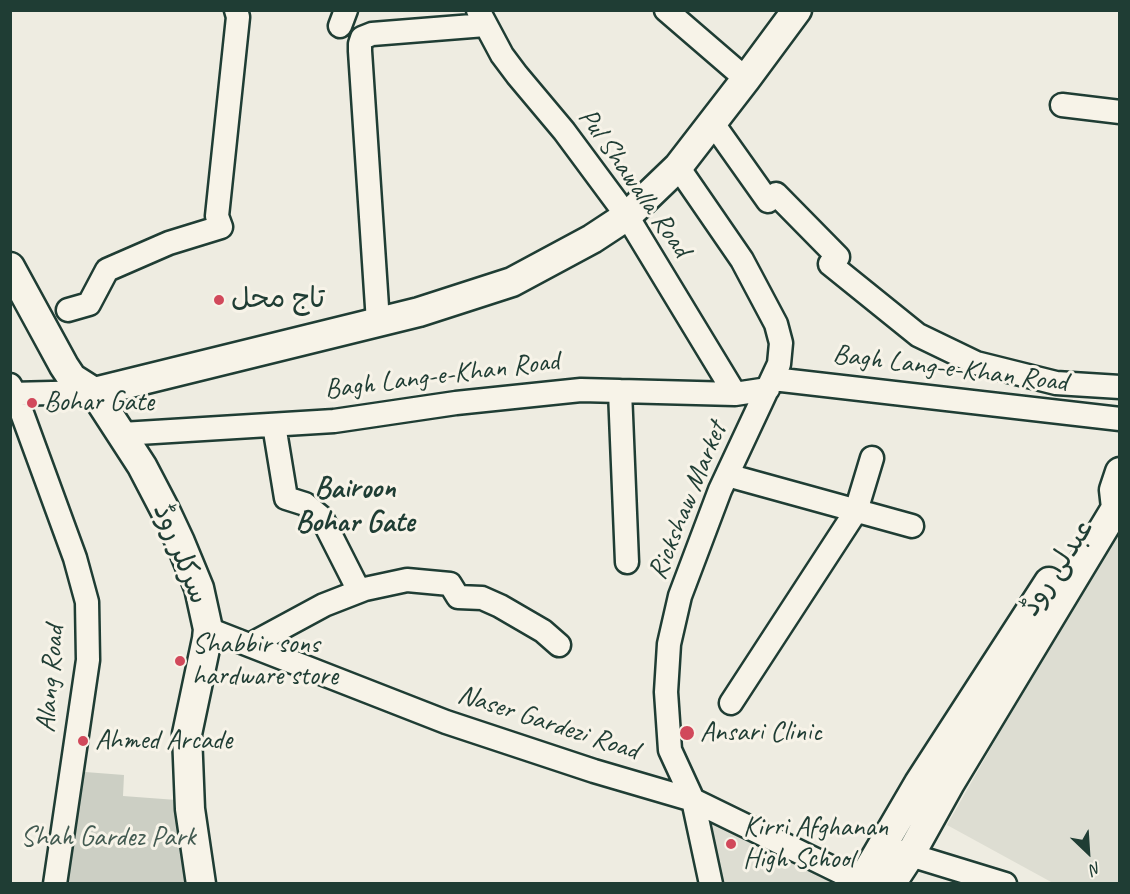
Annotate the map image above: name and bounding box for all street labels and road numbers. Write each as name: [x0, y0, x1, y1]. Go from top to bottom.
street label: Pul Shawalla Road: [570, 102, 698, 264]
street label: Bagh Lang-e-Khan Road: [831, 338, 1069, 400]
street label: Bagh Lang-e-Khan Road: [323, 345, 561, 407]
street label: Rickshaw Market: [641, 418, 735, 584]
street label: سرکلر روڈ: [145, 499, 215, 609]
street label: عبدلی روڈ: [1014, 513, 1102, 623]
street label: Alang Road: [30, 624, 72, 734]
street label: Naser Gardezi Road: [453, 678, 643, 768]

